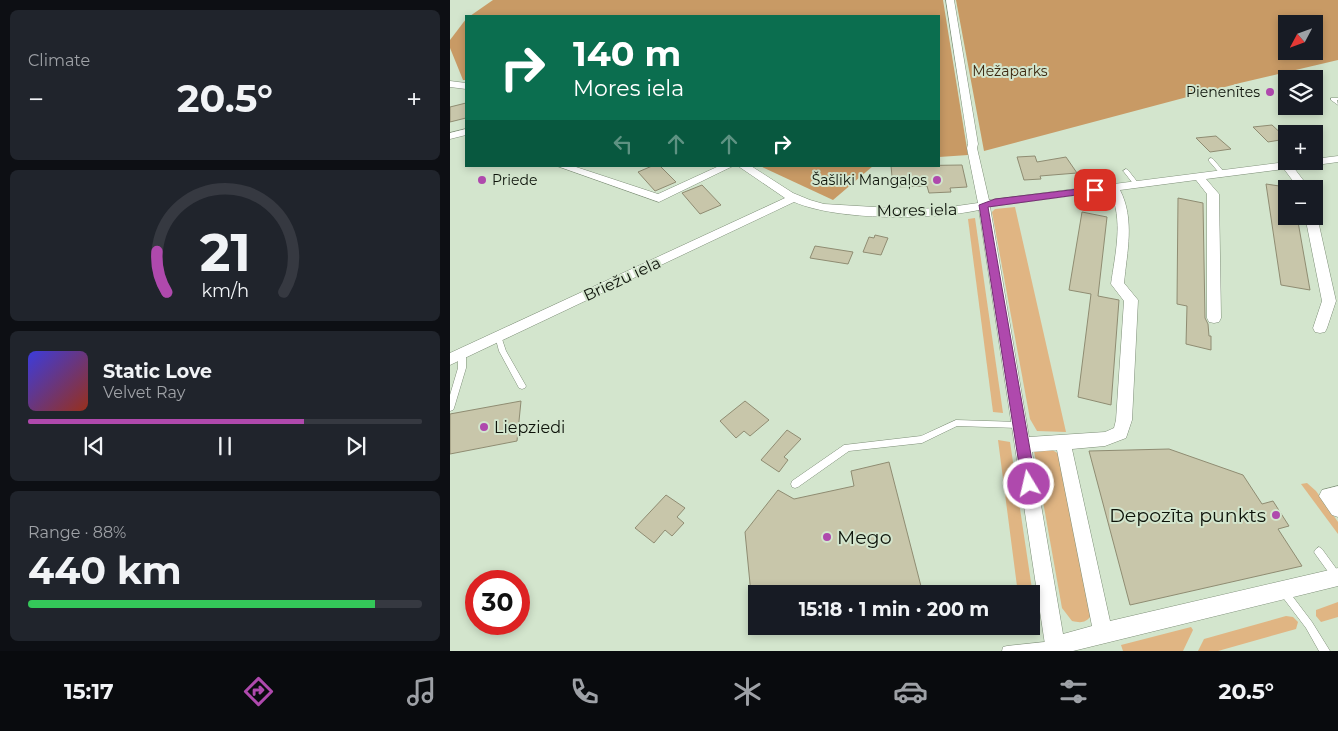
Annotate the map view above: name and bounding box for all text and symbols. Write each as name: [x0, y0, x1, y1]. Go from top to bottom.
north arrow: [1278, 15, 1322, 60]
map controls: [1278, 15, 1323, 225]
text: 140 m: [573, 32, 681, 75]
icon: right: [490, 35, 555, 100]
text: Climate: [28, 51, 90, 70]
park label: Mežaparks: [972, 62, 1048, 80]
button: layers: [1278, 70, 1323, 115]
text: 20.5°: [177, 75, 273, 122]
text: Mores iela: [573, 75, 684, 102]
text: −: [28, 82, 44, 116]
text: +: [406, 82, 422, 116]
place label: Pienenītes: [1186, 83, 1260, 101]
marker: Pienenītes: [1264, 86, 1276, 98]
button: +: [1278, 125, 1323, 170]
icon: left: [609, 130, 637, 158]
icon: ahead: [662, 130, 690, 158]
icon: ahead: [715, 130, 743, 158]
icon: right: [768, 130, 796, 158]
pin: [1074, 169, 1116, 211]
place label: Priede: [492, 171, 537, 189]
place label: Šašliki Mangaļos: [812, 171, 927, 190]
marker: Priede: [476, 174, 488, 186]
marker: Šašliki Mangaļos: [931, 174, 943, 186]
icon: arrive: [1081, 176, 1109, 204]
button: −: [1278, 180, 1323, 225]
street label: Mores iela: [876, 200, 958, 220]
text: 21: [199, 221, 251, 284]
street label: Briežu iela: [580, 253, 664, 305]
text: km/h: [201, 280, 249, 301]
text: Static Love: [103, 360, 212, 383]
text: Velvet Ray: [103, 383, 185, 402]
place label: Liepziedi: [494, 418, 565, 437]
marker: Liepziedi: [478, 421, 490, 433]
icon: previous: [80, 432, 108, 460]
icon: pause: [211, 432, 239, 460]
icon: next: [342, 432, 370, 460]
position arrow: [1002, 457, 1054, 509]
place label: Depozīta punkts: [1109, 504, 1266, 527]
marker: Depozīta punkts: [1270, 509, 1282, 521]
text: Range · 88%: [28, 523, 126, 542]
place label: Mego: [837, 526, 892, 549]
marker: Mego: [821, 531, 833, 543]
text: 440 km: [28, 547, 182, 594]
speed limit sign: 30: [465, 570, 530, 635]
text: 15:18 · 1 min · 200 m: [799, 598, 989, 621]
icon: directions: [241, 674, 276, 709]
icon: music: [404, 674, 439, 709]
icon: phone: [567, 674, 602, 709]
icon: climate: [730, 674, 765, 709]
icon: car: [893, 674, 928, 709]
icon: filters: [1056, 674, 1091, 709]
text: 15:17: [64, 678, 114, 705]
text: 20.5°: [1218, 678, 1274, 705]

